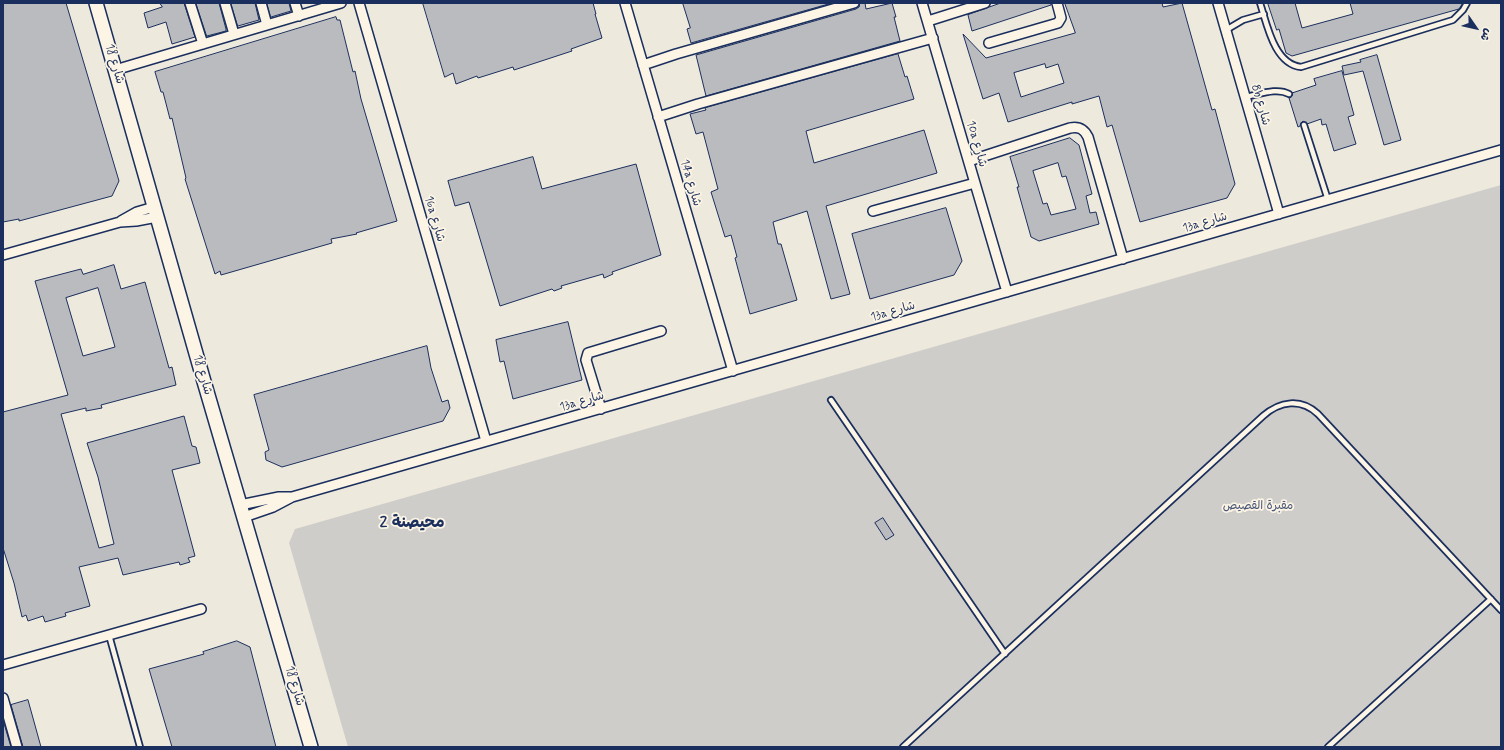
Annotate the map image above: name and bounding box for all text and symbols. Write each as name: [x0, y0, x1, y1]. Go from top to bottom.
north arrow: [1456, 8, 1496, 48]
text: ش: [1477, 26, 1495, 44]
street label: شارع 18: [101, 42, 127, 86]
street label: 8b شارع: [1247, 83, 1273, 127]
street label: 10a شارع: [963, 119, 989, 169]
street label: 14a شارع: [676, 158, 704, 208]
street label: 16a شارع: [421, 194, 447, 244]
street label: 13a شارع: [1181, 210, 1229, 236]
street label: 13a شارع: [869, 299, 917, 325]
street label: شارع 18: [189, 353, 215, 397]
street label: 13a شارع: [558, 389, 606, 415]
park label: مقبرة القصيص: [1223, 499, 1293, 513]
district label: محيصنة 2: [379, 514, 445, 534]
street label: شارع 18: [281, 664, 307, 708]

